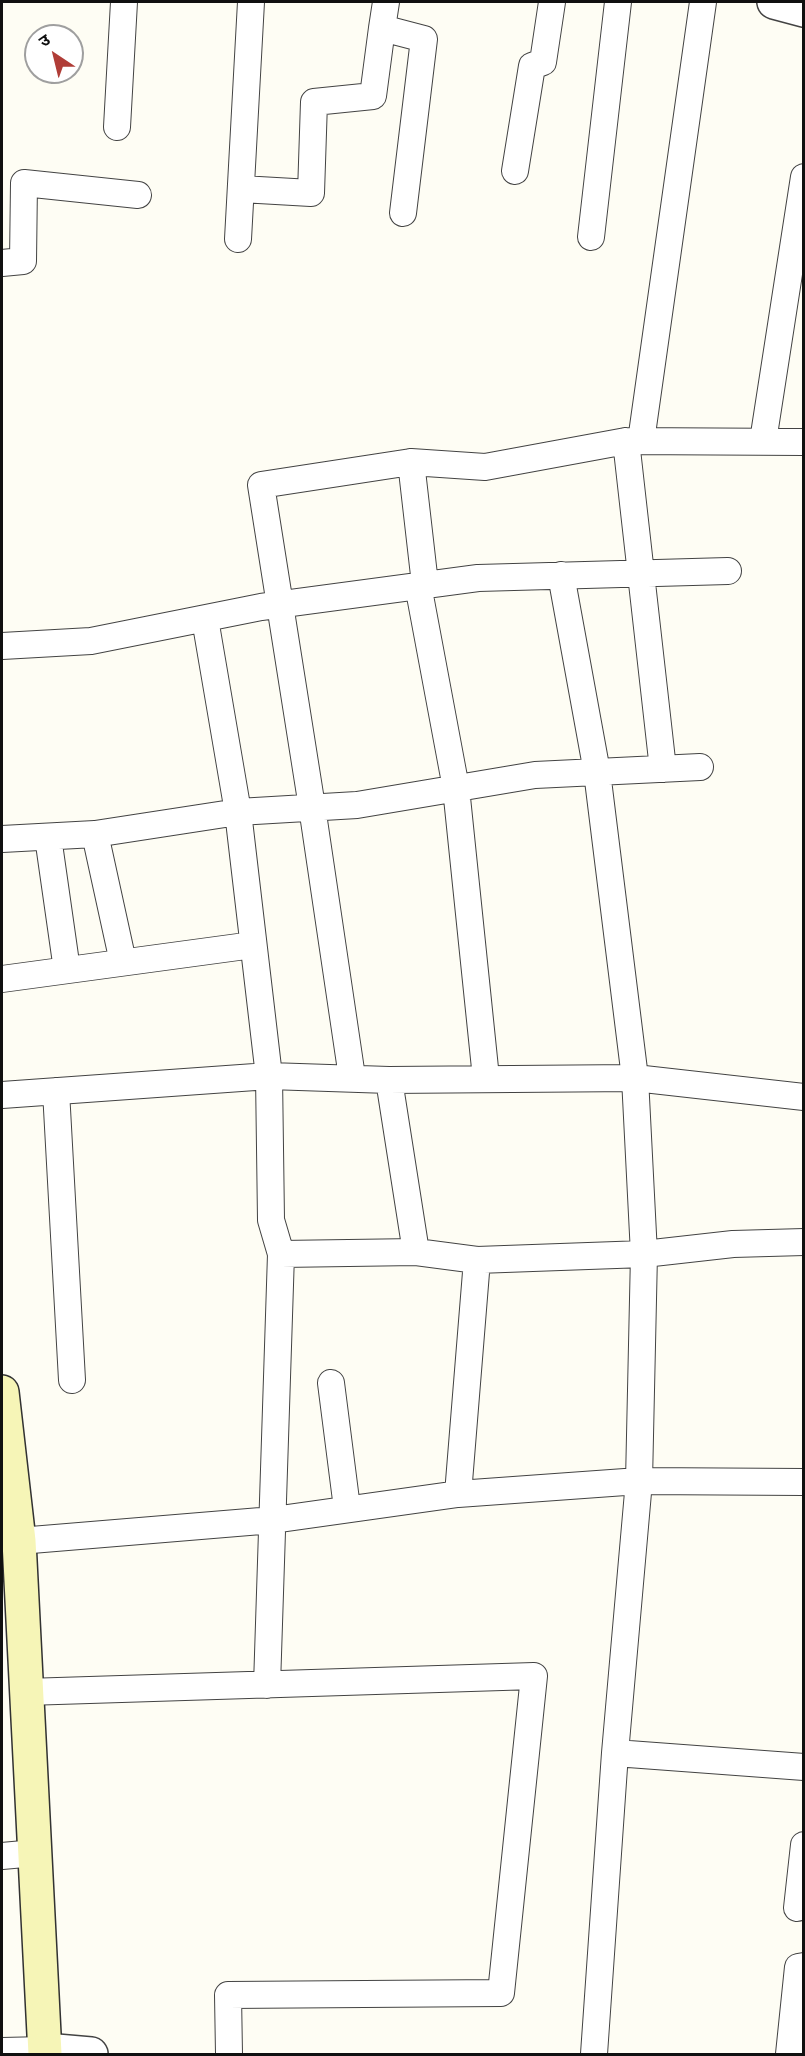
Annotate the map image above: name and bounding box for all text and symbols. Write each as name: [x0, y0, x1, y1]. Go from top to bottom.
north arrow: [24, 24, 84, 84]
text: उ: [35, 30, 54, 51]

